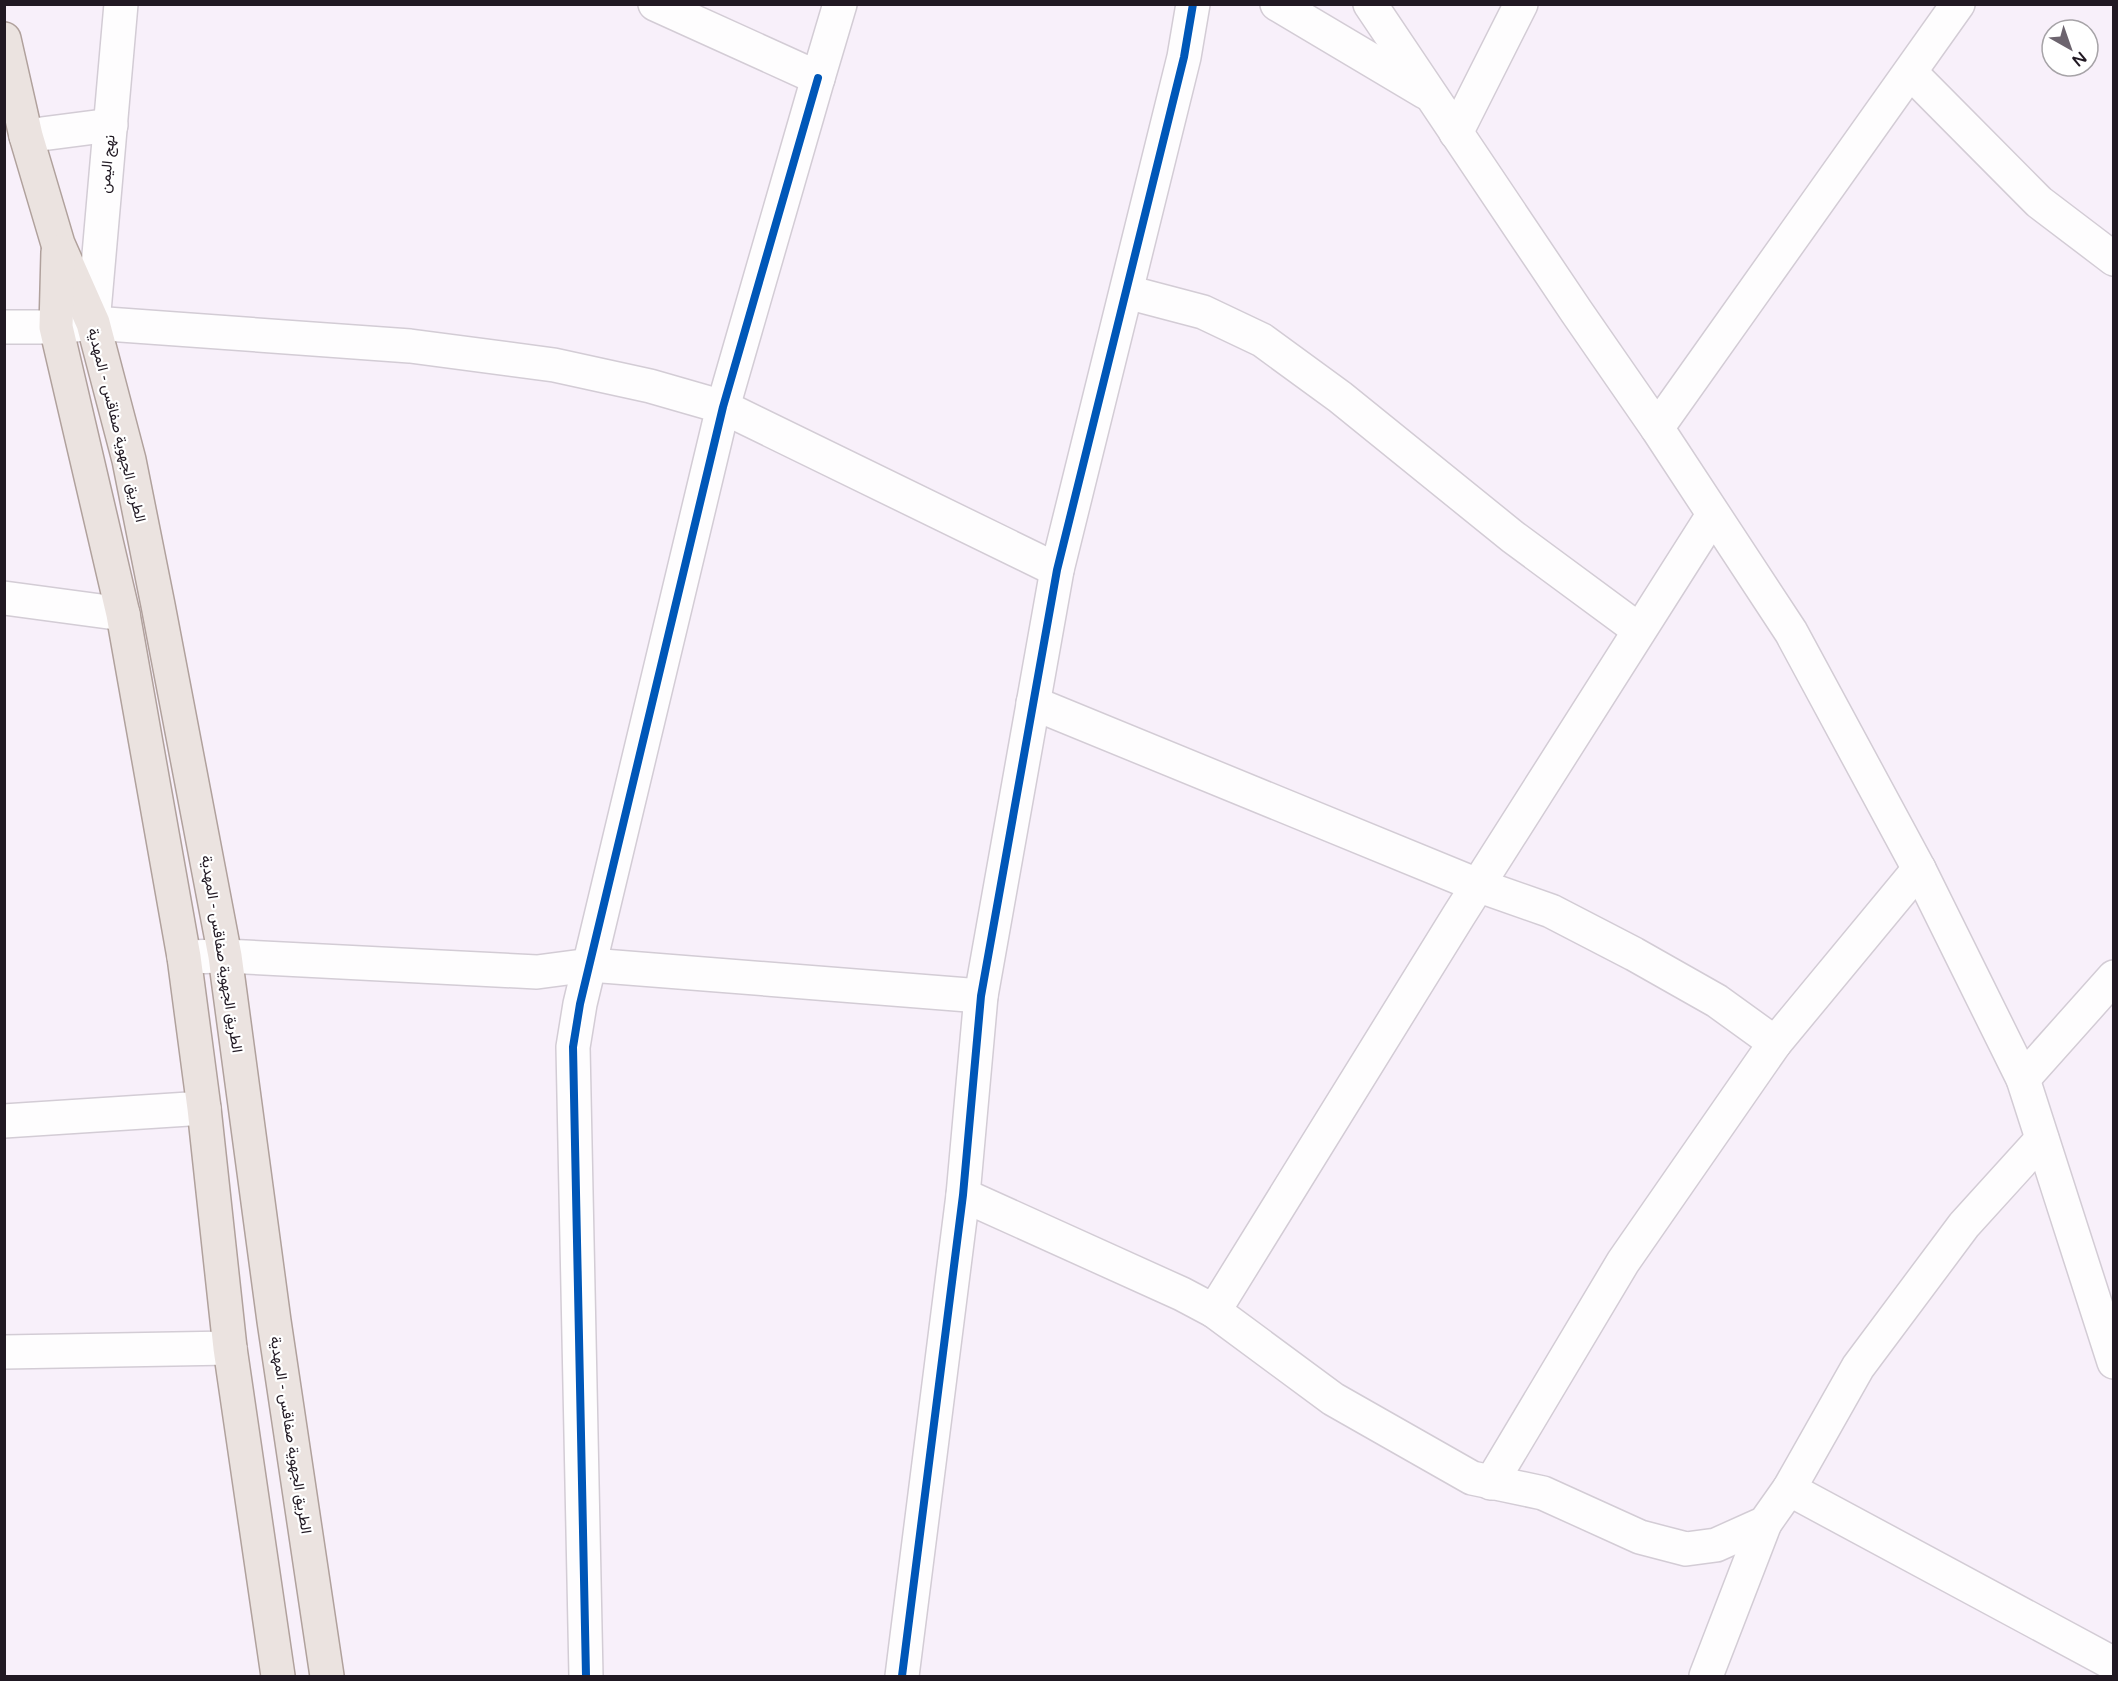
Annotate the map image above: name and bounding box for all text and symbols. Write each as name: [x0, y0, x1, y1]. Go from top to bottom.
north arrow: [2040, 18, 2100, 78]
text: N: [2068, 47, 2090, 71]
street label: نهج اليمن: [95, 134, 121, 194]
street label: الطريق الجهوية صفاقس - المهدية: [83, 326, 150, 524]
street label: الطريق الجهوية صفاقس - المهدية: [196, 854, 247, 1054]
street label: الطريق الجهوية صفاقس - المهدية: [265, 1335, 316, 1535]

